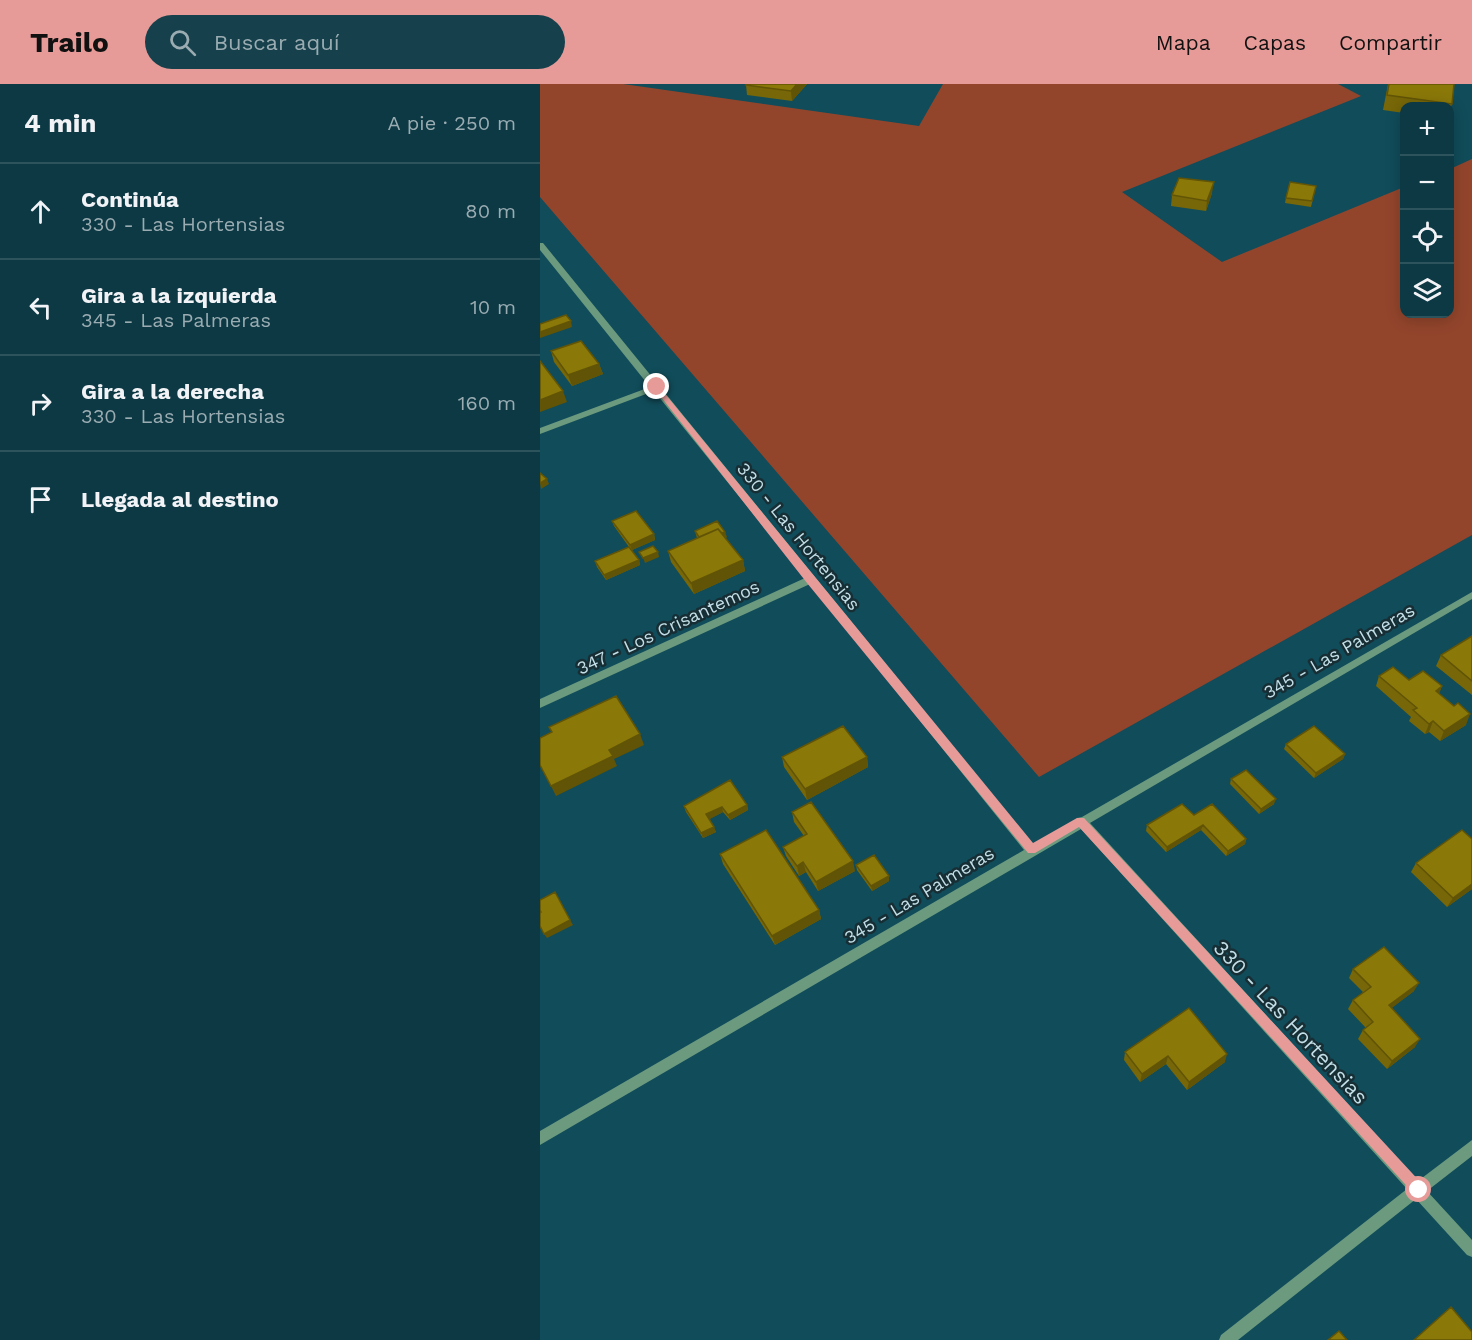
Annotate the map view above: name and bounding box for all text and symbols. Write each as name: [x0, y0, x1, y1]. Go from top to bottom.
search box: [145, 15, 565, 69]
text: Trailo: [30, 26, 109, 59]
icon: search: [166, 26, 199, 59]
text: Buscar aquí: [214, 30, 340, 55]
text: Mapa: [1156, 30, 1211, 55]
text: Capas: [1244, 30, 1306, 55]
text: Compartir: [1339, 30, 1442, 55]
map controls: [1400, 102, 1454, 318]
button: +: [1400, 102, 1454, 156]
text: 4 min: [24, 108, 96, 138]
text: A pie · 250 m: [388, 111, 516, 135]
button: −: [1400, 156, 1454, 210]
text: Continúa: [81, 187, 179, 212]
icon: ahead: [24, 195, 57, 228]
text: 80 m: [465, 199, 516, 223]
button: locate: [1400, 210, 1454, 264]
text: 330 - Las Hortensias: [81, 212, 285, 236]
button: layers: [1400, 264, 1454, 318]
text: Gira a la izquierda: [81, 283, 277, 308]
icon: left: [24, 291, 57, 324]
text: 10 m: [470, 295, 516, 319]
text: 345 - Las Palmeras: [81, 308, 271, 332]
route end: [643, 373, 669, 399]
text: Gira a la derecha: [81, 379, 264, 404]
icon: right: [24, 387, 57, 420]
text: 160 m: [458, 391, 516, 415]
text: 330 - Las Hortensias: [81, 404, 285, 428]
street label: 330 - Las Hortensias: [733, 458, 865, 614]
icon: arrive: [24, 483, 57, 516]
text: Llegada al destino: [81, 487, 279, 512]
street label: 347 - Los Crisantemos: [573, 575, 763, 679]
street label: 345 - Las Palmeras: [1260, 599, 1418, 703]
street label: 345 - Las Palmeras: [840, 842, 998, 948]
street label: 330 - Las Hortensias: [1209, 935, 1373, 1109]
route start: [1405, 1176, 1431, 1202]

